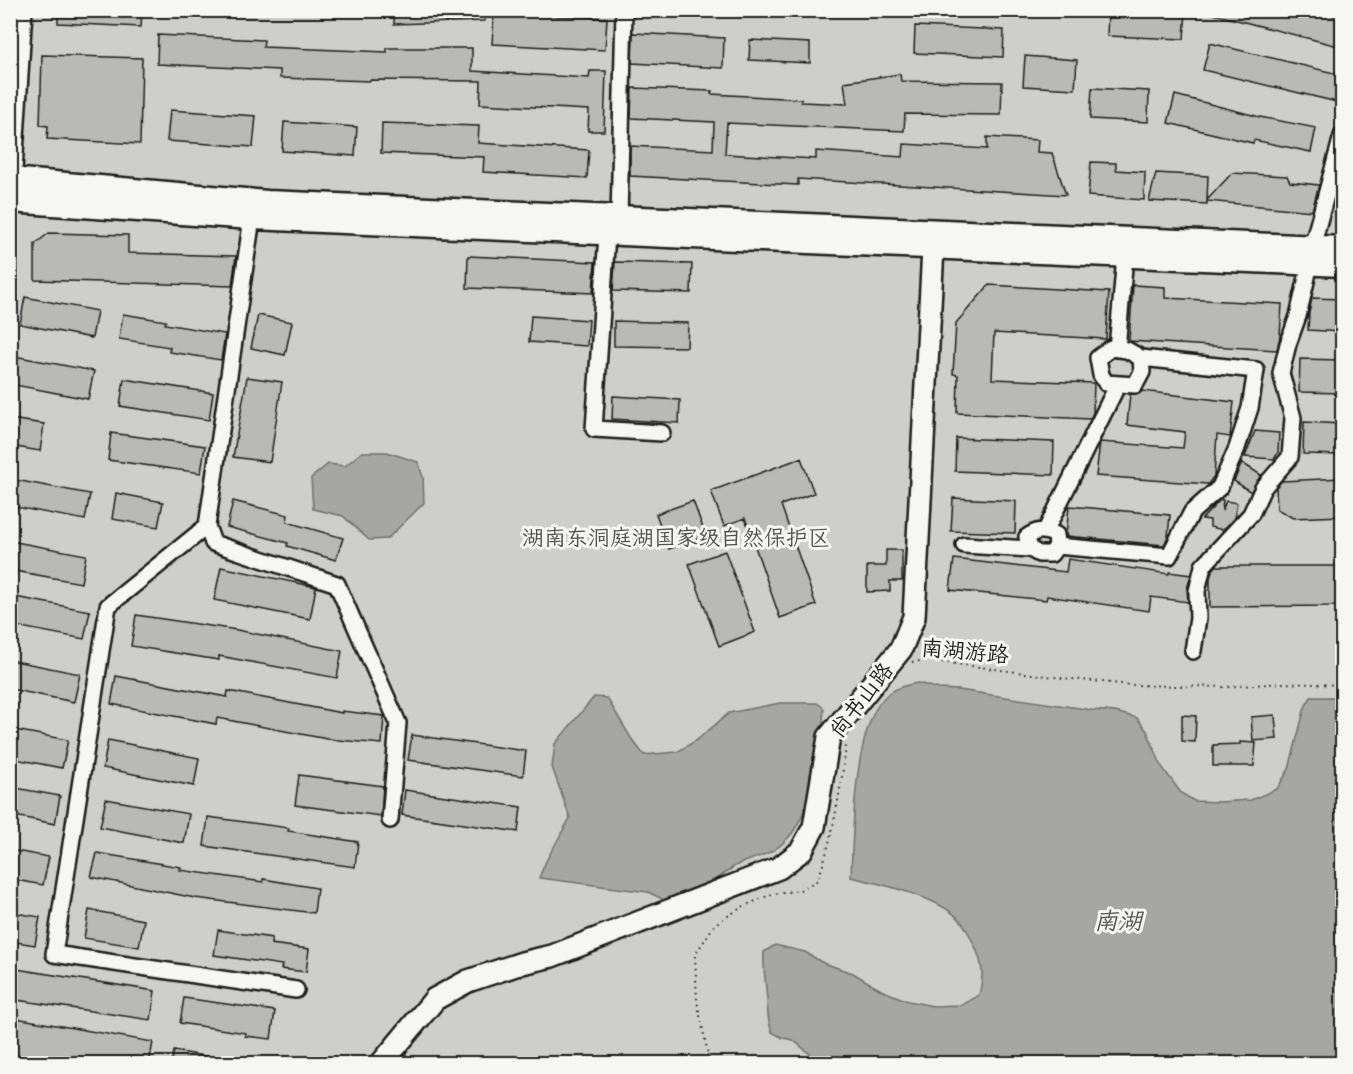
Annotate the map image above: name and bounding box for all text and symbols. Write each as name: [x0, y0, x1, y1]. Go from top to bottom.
park label: 湖南东洞庭湖国家级自然保护区: [522, 518, 830, 557]
street label: 南湖游路: [919, 628, 1011, 674]
street label: 尚书山路: [819, 653, 903, 747]
water label: 南湖: [1094, 900, 1145, 942]

